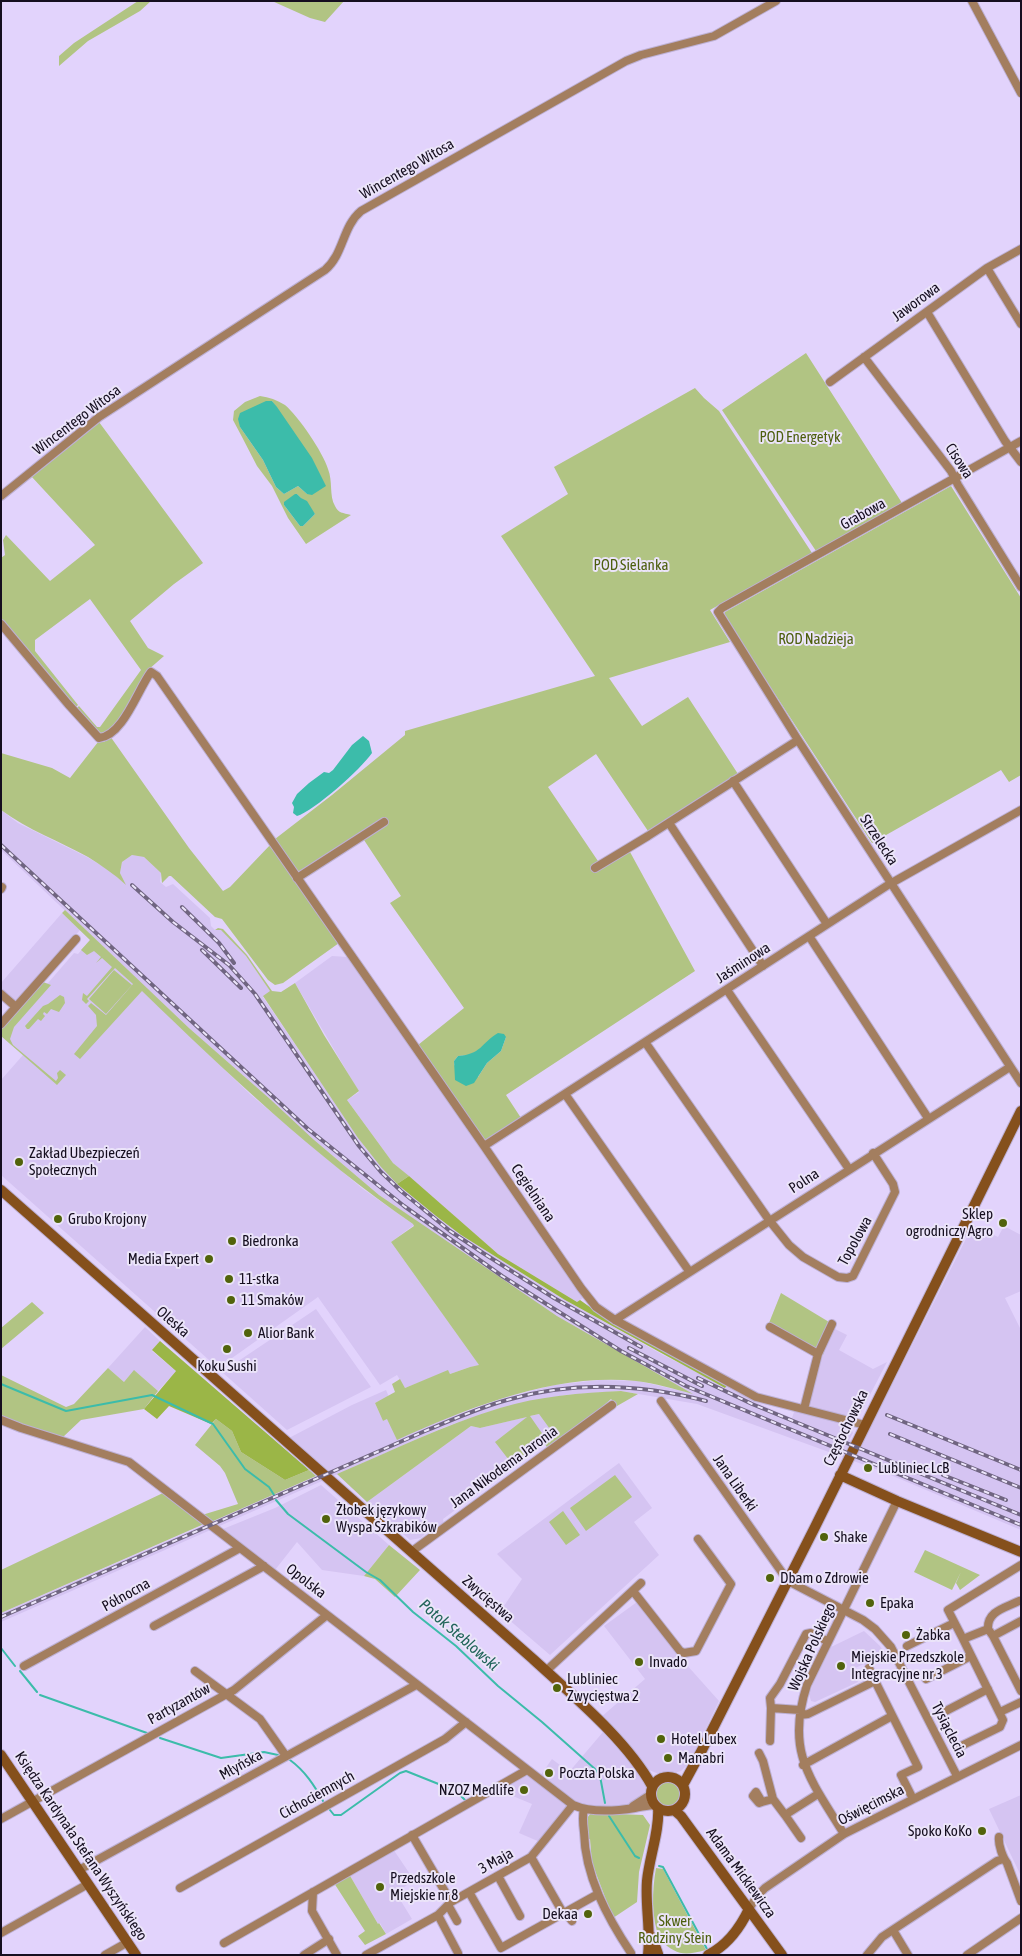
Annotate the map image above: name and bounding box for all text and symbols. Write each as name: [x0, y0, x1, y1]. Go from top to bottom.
street label: Wincentego Witosa: [357, 135, 457, 203]
street label: Jaworowa: [889, 279, 943, 325]
street label: Wincentego Witosa: [30, 381, 124, 459]
park label: POD Energetyk: [759, 428, 841, 446]
street label: Cisowa: [941, 440, 977, 482]
street label: Grabowa: [837, 494, 889, 534]
park label: POD Sielanka: [594, 556, 668, 574]
park label: ROD Nadzieja: [778, 630, 854, 648]
street label: Strzelecka: [856, 811, 902, 869]
street label: Jaśminowa: [712, 939, 774, 987]
place label: Zakład Ubezpieczeń Społecznych: [29, 1144, 140, 1179]
marker: Zakład Ubezpieczeń Społecznych: [13, 1156, 25, 1168]
street label: Cegielniana: [507, 1161, 559, 1225]
street label: Polna: [785, 1165, 823, 1197]
place label: Sklep ogrodniczy Agro: [906, 1205, 993, 1240]
place label: Grubo Krojony: [68, 1210, 147, 1228]
marker: Grubo Krojony: [52, 1213, 64, 1225]
street label: Topolowa: [834, 1213, 876, 1269]
marker: Sklep ogrodniczy Agro: [997, 1217, 1009, 1229]
place label: Biedronka: [242, 1232, 299, 1250]
marker: Biedronka: [226, 1235, 238, 1247]
place label: Media Expert: [128, 1250, 199, 1268]
marker: Media Expert: [203, 1253, 215, 1265]
place label: 11-stka: [239, 1270, 279, 1288]
marker: 11-stka: [223, 1273, 235, 1285]
place label: 11 Smaków: [241, 1291, 303, 1309]
marker: 11 Smaków: [225, 1294, 237, 1306]
street label: Oleska: [153, 1303, 193, 1341]
place label: Alior Bank: [258, 1324, 314, 1342]
marker: Alior Bank: [242, 1327, 254, 1339]
marker: Koku Sushi: [221, 1343, 233, 1355]
place label: Koku Sushi: [197, 1357, 257, 1375]
street label: Częstochowska: [820, 1387, 872, 1469]
street label: Jana Nikodema Jaronia: [447, 1422, 561, 1512]
street label: Jana Liberki: [709, 1451, 761, 1515]
place label: Lubliniec LcB: [878, 1459, 949, 1477]
marker: Lubliniec LcB: [862, 1462, 874, 1474]
place label: Żłobek językowy Wyspa Szkrabików: [336, 1501, 437, 1536]
marker: Żłobek językowy Wyspa Szkrabików: [320, 1513, 332, 1525]
place label: Shake: [834, 1528, 868, 1546]
marker: Shake: [818, 1531, 830, 1543]
street label: Opolska: [282, 1560, 330, 1602]
place label: Dbam o Zdrowie: [780, 1569, 869, 1587]
street label: Zwycięstwa: [458, 1572, 518, 1626]
marker: Dbam o Zdrowie: [764, 1572, 776, 1584]
street label: Północna: [99, 1574, 153, 1616]
place label: Epaka: [880, 1594, 914, 1612]
water label: Potok Steblowski: [415, 1595, 503, 1675]
marker: Epaka: [864, 1597, 876, 1609]
street label: Wojska Polskiego: [784, 1600, 840, 1694]
place label: Żabka: [916, 1626, 950, 1644]
marker: Żabka: [900, 1629, 912, 1641]
place label: Miejskie Przedszkole Integracyjne nr 3: [851, 1648, 964, 1683]
place label: Invado: [649, 1653, 687, 1671]
marker: Invado: [633, 1656, 645, 1668]
marker: Miejskie Przedszkole Integracyjne nr 3: [835, 1660, 847, 1672]
place label: Lubliniec Zwycięstwa 2: [567, 1670, 639, 1705]
street label: Partyzantów: [145, 1680, 213, 1728]
marker: Lubliniec Zwycięstwa 2: [551, 1682, 563, 1694]
street label: Tysiąclecia: [927, 1699, 971, 1761]
place label: Hotel Lubex: [671, 1730, 737, 1748]
marker: Hotel Lubex: [655, 1733, 667, 1745]
street label: Młyńska: [216, 1746, 266, 1784]
street label: Księdza Kardynała Stefana Wyszyńskiego: [11, 1748, 151, 1944]
place label: Manabri: [678, 1749, 724, 1767]
marker: Manabri: [662, 1752, 674, 1764]
place label: Poczta Polska: [559, 1764, 635, 1782]
street label: Cichociemnych: [276, 1767, 358, 1823]
marker: Poczta Polska: [543, 1767, 555, 1779]
place label: NZOZ Medlife: [439, 1781, 514, 1799]
street label: Oświęcimska: [835, 1781, 907, 1829]
marker: NZOZ Medlife: [518, 1784, 530, 1796]
place label: Spoko KoKo: [908, 1822, 972, 1840]
street label: Adama Mickiewicza: [702, 1824, 780, 1922]
marker: Spoko KoKo: [976, 1825, 988, 1837]
street label: 3 Maja: [476, 1844, 516, 1878]
place label: Przedszkole Miejskie nr 8: [390, 1869, 458, 1904]
marker: Przedszkole Miejskie nr 8: [374, 1881, 386, 1893]
place label: Dekaa: [542, 1905, 578, 1923]
marker: Dekaa: [582, 1908, 594, 1920]
park label: Skwer Rodziny Stein: [638, 1912, 712, 1947]

